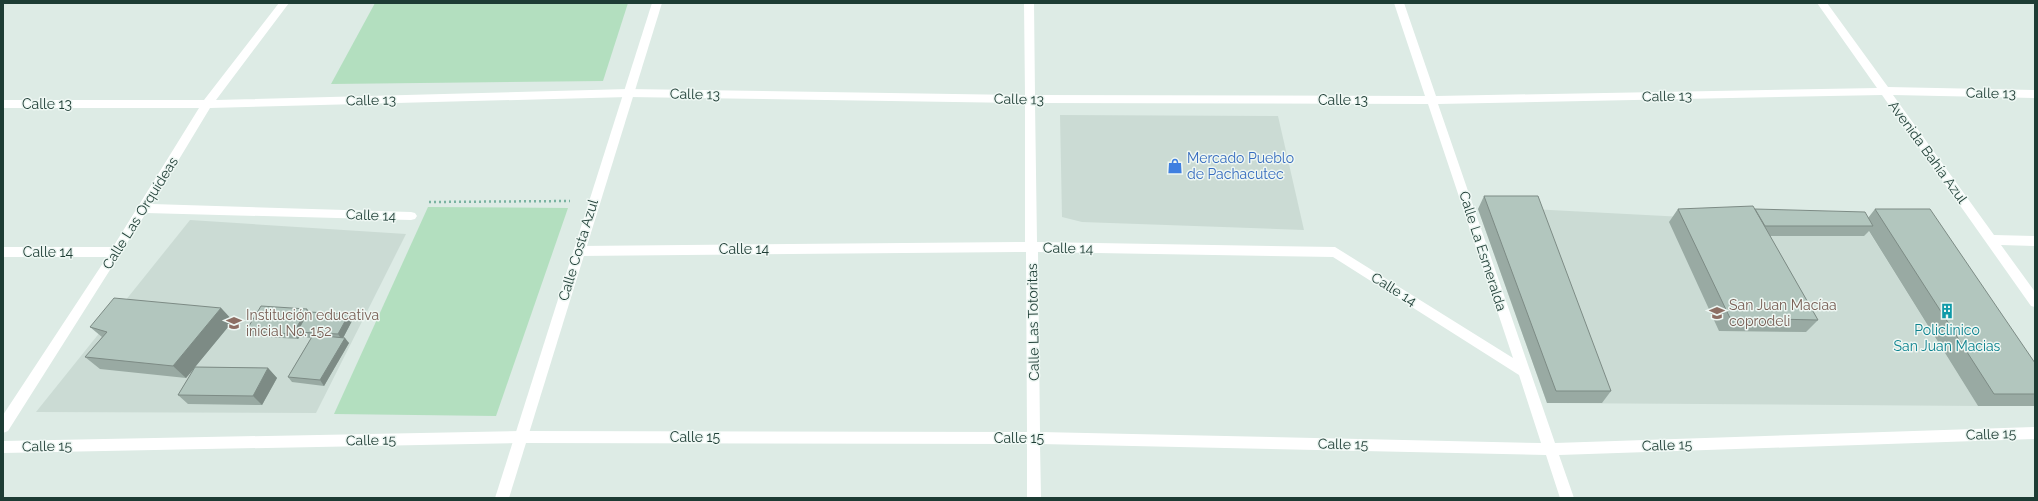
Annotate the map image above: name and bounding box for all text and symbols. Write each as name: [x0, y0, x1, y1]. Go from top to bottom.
street label: Calle 13: [1966, 85, 2016, 101]
street label: Calle 13: [670, 86, 720, 102]
street label: Calle 13: [1642, 88, 1692, 104]
street label: Calle 13: [994, 91, 1044, 107]
street label: Calle 13: [346, 92, 396, 108]
street label: Calle 13: [1318, 92, 1368, 108]
street label: Calle 13: [22, 96, 72, 112]
street label: Avenida Bahía Azul: [1885, 98, 1971, 207]
place label: Mercado Pueblo de Pachacutec: [1187, 150, 1294, 182]
street label: Calle Las Orquídeas: [99, 154, 181, 272]
shop icon: Mercado Pueblo de Pachacutec: [1166, 157, 1184, 175]
street label: Calle La Esmeralda: [1456, 189, 1510, 313]
street label: Calle Costa Azul: [555, 197, 601, 303]
street label: Calle 14: [346, 206, 397, 224]
street label: Calle 14: [1043, 240, 1094, 256]
street label: Calle 14: [719, 241, 769, 257]
street label: Calle 14: [23, 244, 73, 260]
street label: Calle Las Totoritas: [1024, 263, 1042, 381]
street label: Calle 14: [1368, 269, 1420, 309]
place label: San Juan Macíaa coprodeli: [1729, 297, 1837, 329]
building icon: Policlinico San Juan Macias: [1938, 302, 1956, 320]
school or university icon: San Juan Macíaa coprodeli: [1708, 304, 1726, 322]
place label: Institución educativa inicial No. 152: [246, 307, 379, 339]
school or university icon: Institución educativa inicial No. 152: [225, 314, 243, 332]
place label: Policlinico San Juan Macias: [1894, 322, 2001, 354]
street label: Calle 15: [1966, 425, 2017, 443]
street label: Calle 15: [670, 429, 720, 445]
street label: Calle 15: [994, 430, 1044, 446]
street label: Calle 15: [346, 432, 397, 448]
street label: Calle 15: [1318, 436, 1369, 452]
street label: Calle 15: [1642, 436, 1693, 454]
street label: Calle 15: [22, 438, 73, 454]

